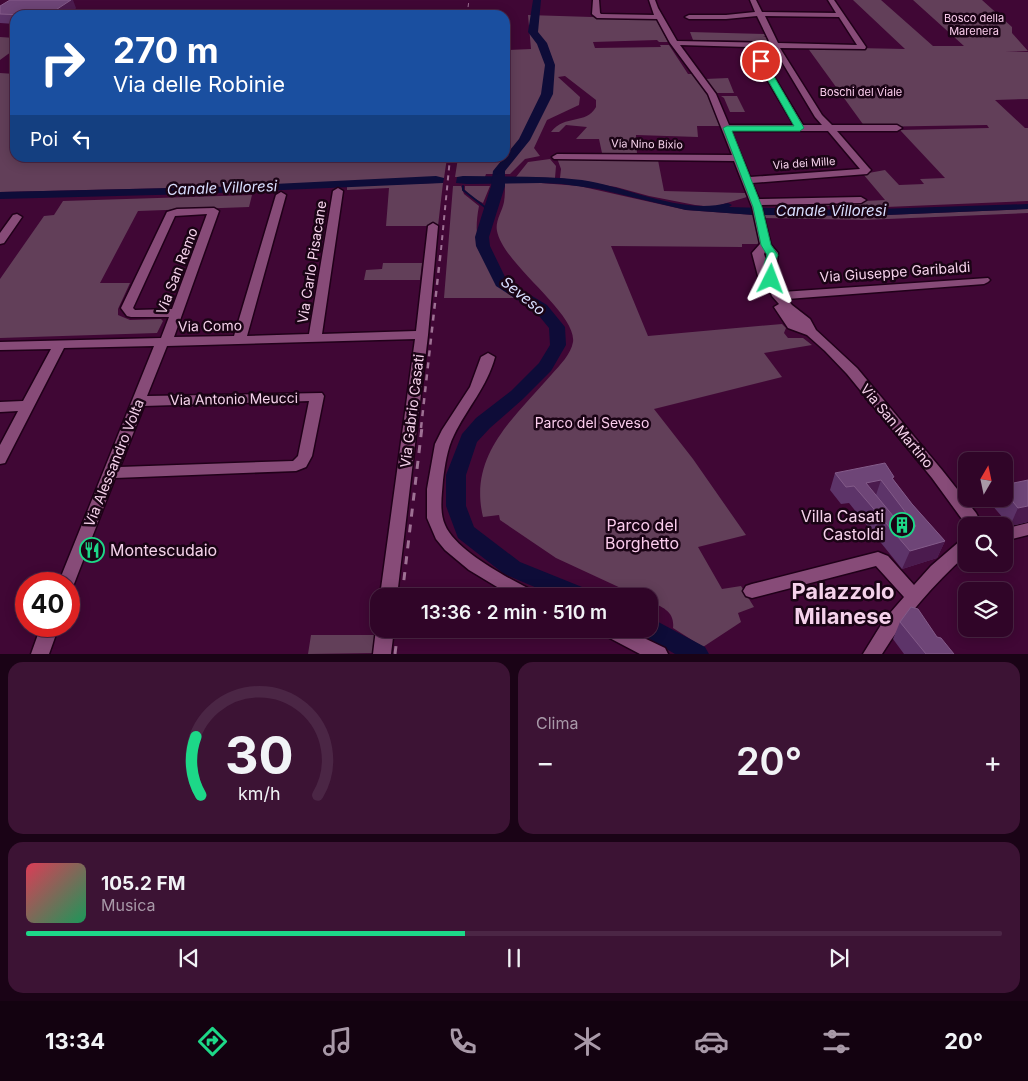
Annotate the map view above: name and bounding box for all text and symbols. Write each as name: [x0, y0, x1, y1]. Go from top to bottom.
park label: Bosco della Marenera: [944, 11, 1004, 38]
text: 270 m: [113, 29, 219, 71]
icon: right: [30, 30, 95, 95]
pin: [740, 40, 782, 82]
icon: arrive: [747, 47, 775, 75]
text: Via delle Robinie: [113, 71, 285, 97]
park label: Boschi del Viale: [820, 85, 902, 99]
icon: left: [68, 125, 96, 153]
text: Poi: [30, 128, 58, 151]
street label: Via Nino Bixio: [611, 136, 683, 152]
street label: Via dei Mille: [772, 154, 836, 172]
water label: Canale Villoresi: [166, 176, 278, 199]
street label: Via Carlo Pisacane: [293, 199, 330, 325]
water label: Canale Villoresi: [776, 201, 887, 220]
street label: Via San Remo: [152, 225, 201, 317]
position arrow: [744, 252, 796, 304]
street label: Via Giuseppe Garibaldi: [819, 258, 971, 285]
water label: Seveso: [497, 272, 549, 319]
street label: Via Como: [178, 316, 242, 335]
street label: Via Gabrio Casati: [396, 353, 427, 469]
street label: Via San Martino: [857, 380, 937, 471]
street label: Via Antonio Meucci: [170, 389, 298, 408]
street label: Via Alessandro Volta: [80, 396, 147, 529]
park label: Parco del Seveso: [535, 414, 649, 431]
north arrow: [958, 452, 1012, 508]
map controls: [958, 452, 1013, 637]
place label: Villa Casati Castoldi: [801, 506, 884, 544]
building icon: Villa Casati Castoldi: [889, 512, 915, 538]
park label: Parco del Borghetto: [605, 515, 679, 553]
button: search: [958, 517, 1013, 572]
restaurant icon: Montescudaio: [79, 537, 105, 563]
place label: Montescudaio: [110, 540, 217, 560]
speed limit sign: 40: [15, 572, 80, 637]
district label: Palazzolo Milanese: [791, 578, 895, 629]
button: layers: [958, 582, 1013, 637]
text: 13:36 · 2 min · 510 m: [421, 601, 607, 624]
text: Clima: [536, 713, 578, 733]
text: 30: [225, 724, 293, 787]
text: 20°: [736, 738, 802, 784]
text: −: [536, 745, 555, 779]
text: +: [983, 745, 1002, 779]
text: km/h: [238, 783, 280, 804]
text: 105.2 FM: [101, 872, 185, 895]
text: Musica: [101, 895, 156, 915]
icon: previous: [175, 944, 203, 972]
icon: pause: [500, 944, 528, 972]
icon: next: [825, 944, 853, 972]
icon: directions: [195, 1024, 230, 1059]
icon: music: [320, 1024, 355, 1059]
icon: phone: [445, 1024, 480, 1059]
icon: climate: [570, 1024, 605, 1059]
icon: car: [694, 1024, 729, 1059]
icon: filters: [819, 1024, 854, 1059]
text: 13:34: [45, 1028, 105, 1054]
text: 20°: [944, 1028, 983, 1054]

